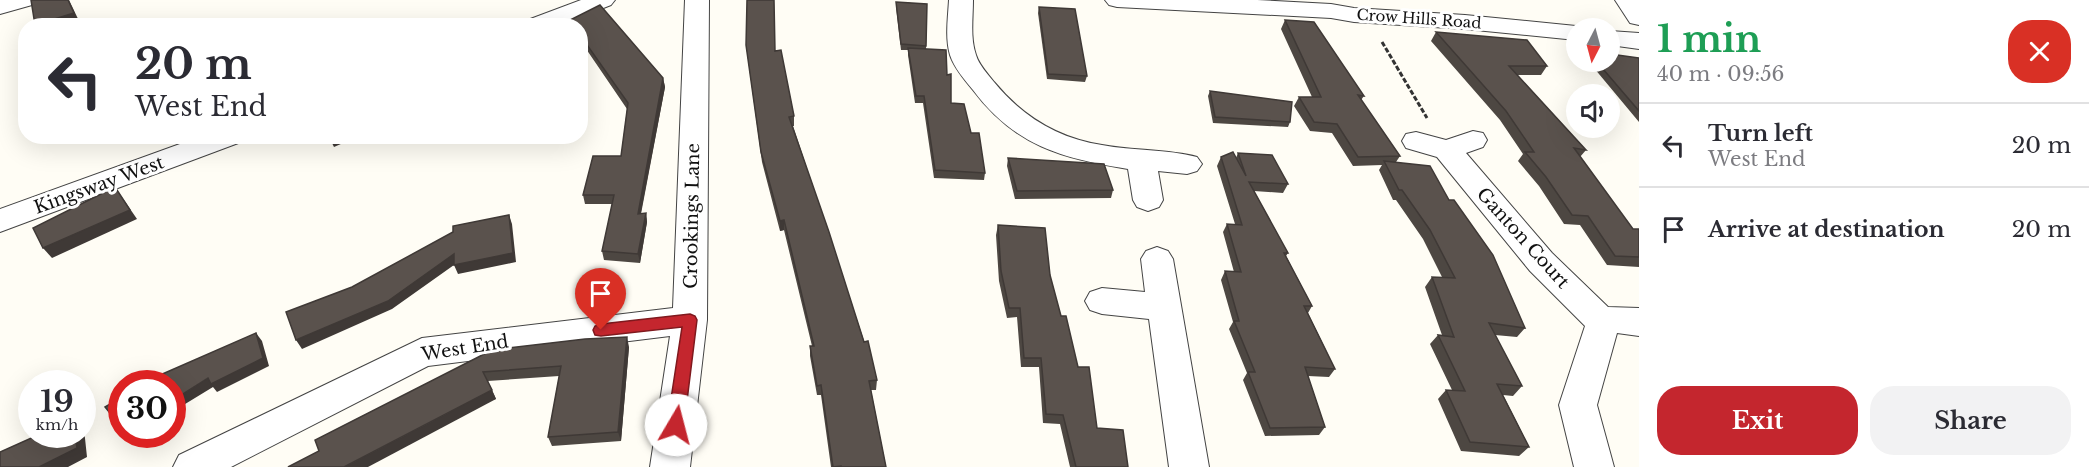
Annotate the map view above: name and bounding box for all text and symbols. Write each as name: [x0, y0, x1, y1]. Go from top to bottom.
street label: Crow Hills Road: [1356, 5, 1482, 32]
text: 1 min: [1657, 17, 1761, 62]
north arrow: [1566, 18, 1620, 72]
map controls: [1566, 18, 1620, 138]
button: close: [2008, 20, 2071, 83]
text: 20 m: [135, 38, 252, 90]
icon: left: [36, 42, 114, 120]
text: 40 m · 09:56: [1657, 62, 1784, 86]
button: sound: [1566, 84, 1620, 138]
text: West End: [135, 90, 267, 123]
text: Turn left: [1708, 120, 1813, 147]
icon: left: [1657, 129, 1690, 162]
text: 20 m: [2012, 132, 2071, 159]
street label: Crookings Lane: [680, 143, 704, 289]
text: West End: [1708, 147, 1806, 171]
street label: Kingsway West: [31, 151, 167, 219]
street label: Ganton Court: [1472, 183, 1574, 293]
icon: arrive: [1657, 213, 1690, 246]
text: Arrive at destination: [1708, 216, 1945, 243]
text: 20 m: [2012, 216, 2071, 243]
pin: [575, 268, 626, 330]
icon: arrive: [584, 277, 617, 310]
street label: West End: [419, 330, 510, 366]
speed limit sign: 30: [108, 370, 186, 448]
text: 19: [40, 383, 74, 420]
button: Exit: [1657, 386, 1858, 455]
button: Share: [1870, 386, 2071, 455]
position arrow: [644, 393, 708, 457]
text: km/h: [36, 415, 78, 434]

